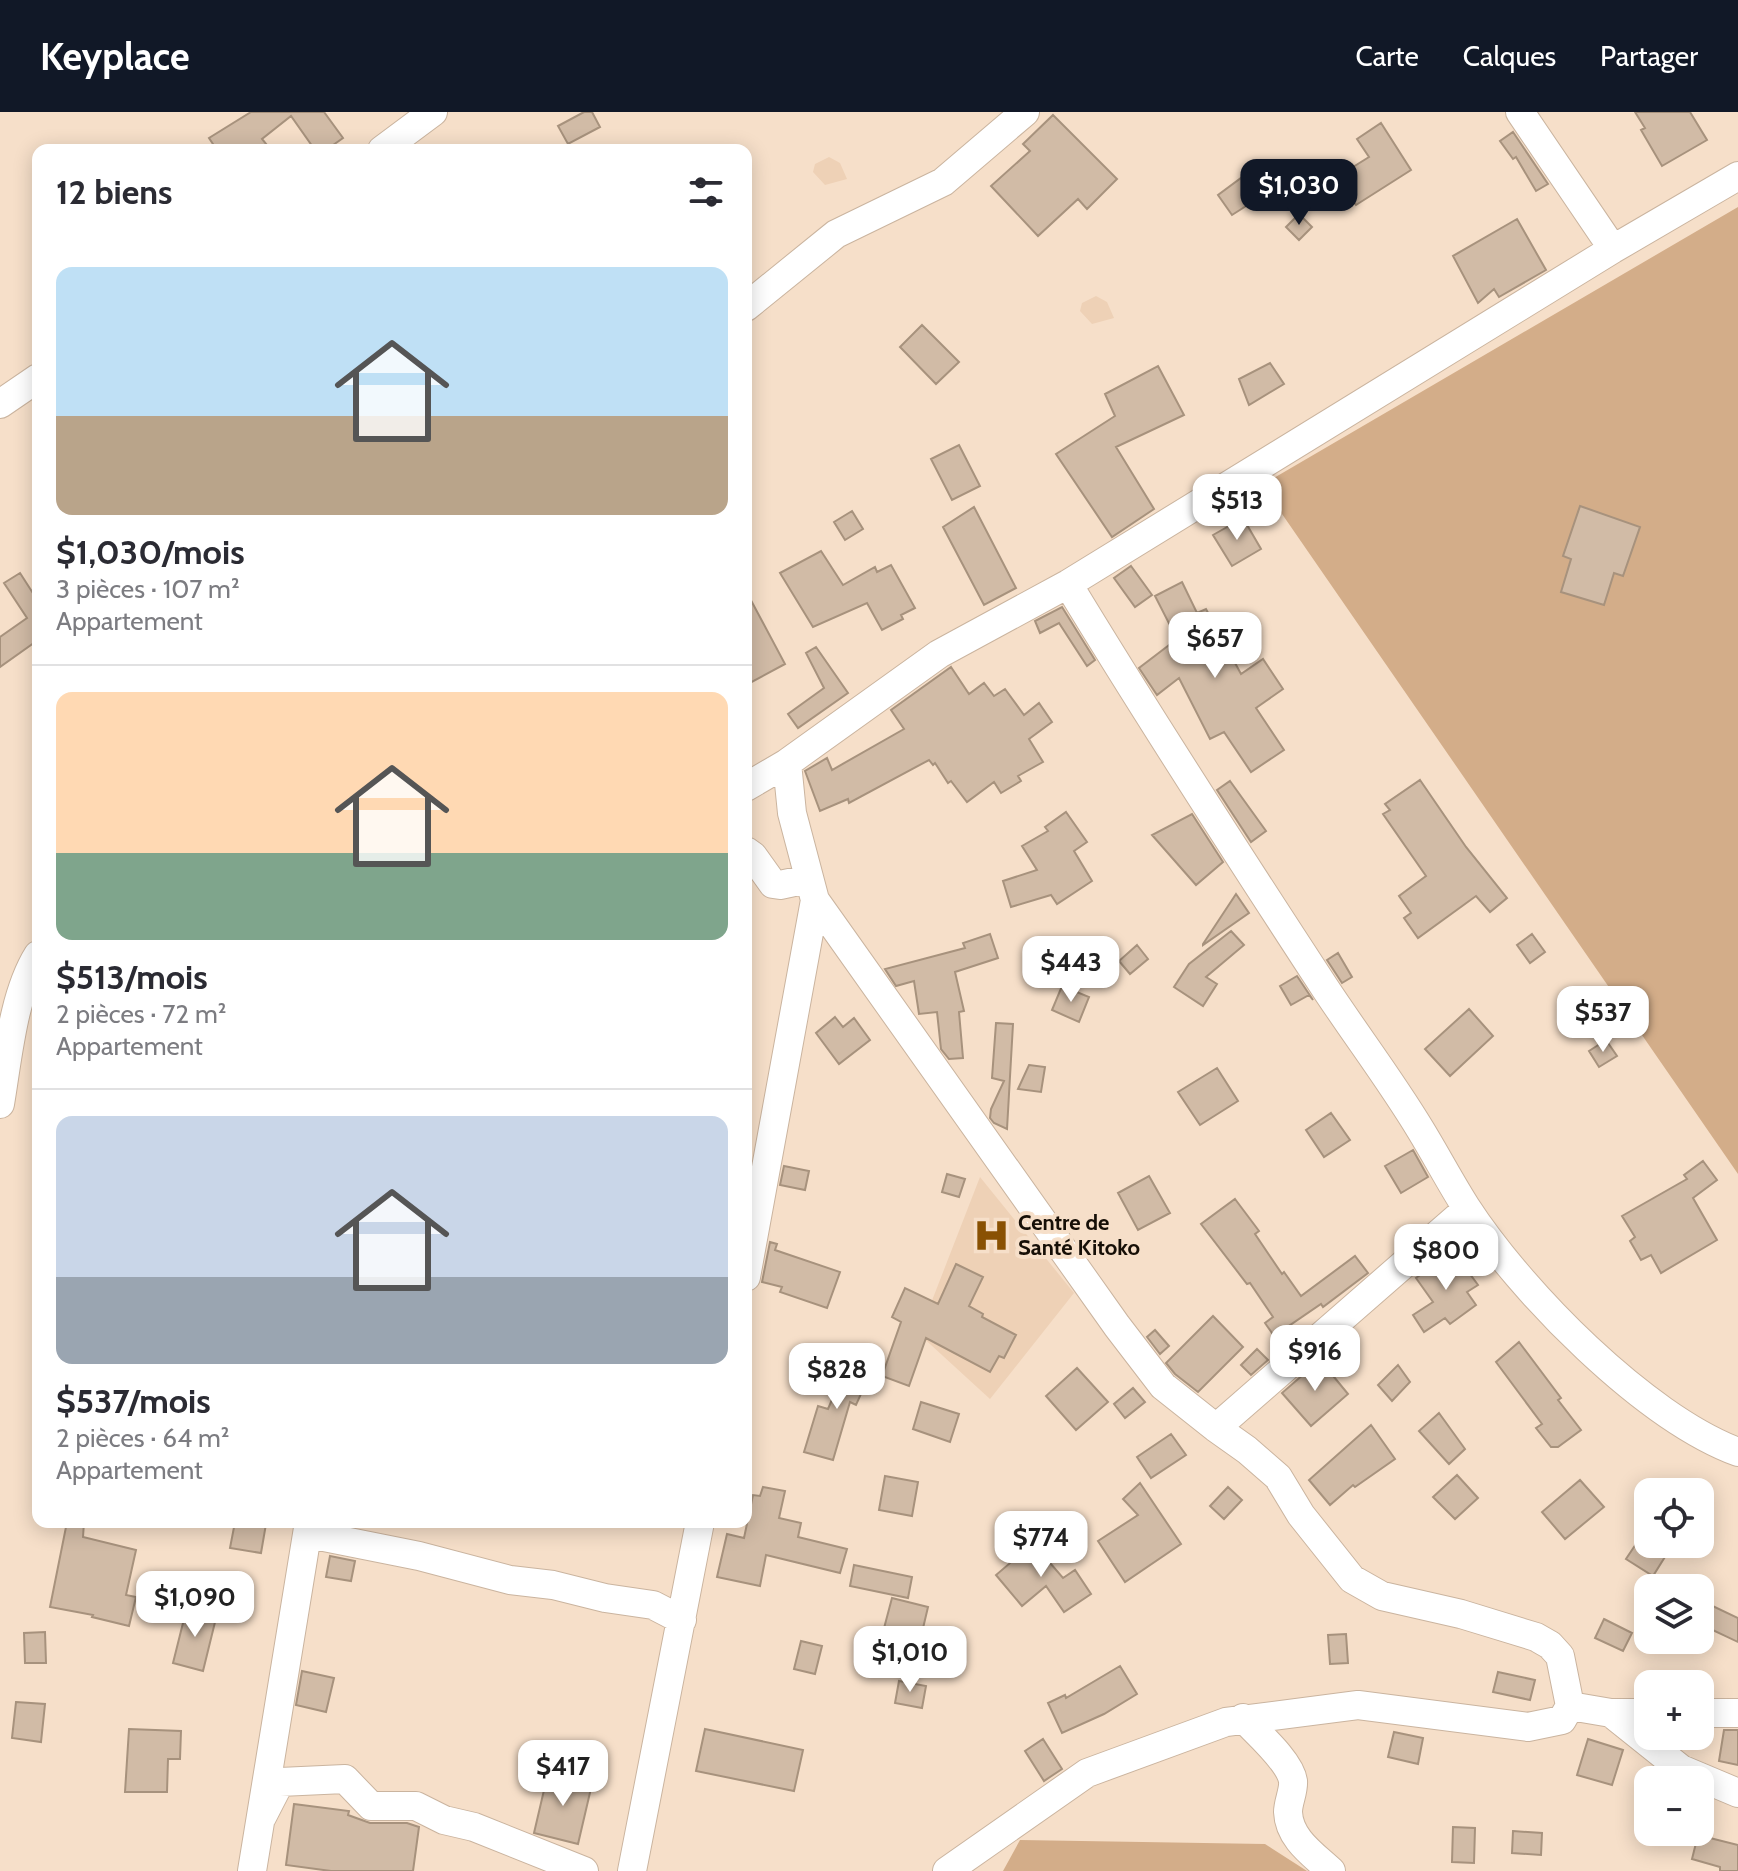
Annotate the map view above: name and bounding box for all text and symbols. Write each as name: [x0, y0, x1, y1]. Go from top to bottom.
text: Keyplace: [40, 33, 190, 80]
text: Carte: [1356, 39, 1419, 73]
text: Calques: [1463, 39, 1556, 73]
text: Partager: [1600, 39, 1698, 73]
pin: $1,030: [1234, 159, 1364, 227]
text: $1,030: [1258, 169, 1340, 201]
icon: filters: [684, 170, 728, 214]
text: 12 biens: [56, 171, 172, 213]
icon: home: [320, 319, 464, 463]
pin: $513: [1190, 474, 1284, 542]
text: $513: [1211, 484, 1263, 516]
text: $1,030/mois: [56, 531, 245, 573]
text: 3 pièces · 107 m²: [56, 573, 240, 605]
text: Appartement: [56, 605, 203, 637]
pin: $657: [1168, 612, 1262, 680]
text: $657: [1187, 622, 1243, 654]
icon: home: [320, 744, 464, 888]
pin: $443: [1024, 936, 1118, 1004]
text: $443: [1040, 946, 1102, 978]
text: $513/mois: [56, 956, 208, 998]
pin: $537: [1556, 986, 1650, 1054]
text: $537: [1575, 996, 1631, 1028]
text: 2 pièces · 72 m²: [56, 998, 226, 1030]
text: Appartement: [56, 1030, 203, 1062]
icon: home: [320, 1168, 464, 1312]
place label: Centre de Santé Kitoko: [1018, 1209, 1140, 1261]
hospital icon: Centre de Santé Kitoko: [973, 1216, 1011, 1254]
pin: $800: [1399, 1224, 1493, 1292]
text: $800: [1412, 1234, 1480, 1266]
pin: $916: [1268, 1325, 1362, 1393]
text: $916: [1288, 1335, 1342, 1367]
pin: $828: [790, 1343, 884, 1411]
text: $828: [807, 1353, 867, 1385]
text: $537/mois: [56, 1380, 211, 1422]
text: 2 pièces · 64 m²: [56, 1422, 229, 1454]
text: Appartement: [56, 1454, 203, 1486]
map controls: [1634, 1478, 1714, 1846]
button: locate: [1634, 1478, 1714, 1558]
pin: $774: [994, 1511, 1088, 1579]
text: $774: [1013, 1521, 1069, 1553]
pin: $1,090: [130, 1571, 260, 1639]
button: layers: [1634, 1574, 1714, 1654]
text: $1,090: [154, 1581, 236, 1613]
pin: $1,010: [845, 1626, 975, 1694]
text: $1,010: [872, 1636, 948, 1668]
button: +: [1634, 1670, 1714, 1750]
pin: $417: [516, 1740, 610, 1808]
text: $417: [536, 1750, 590, 1782]
button: −: [1634, 1766, 1714, 1846]

